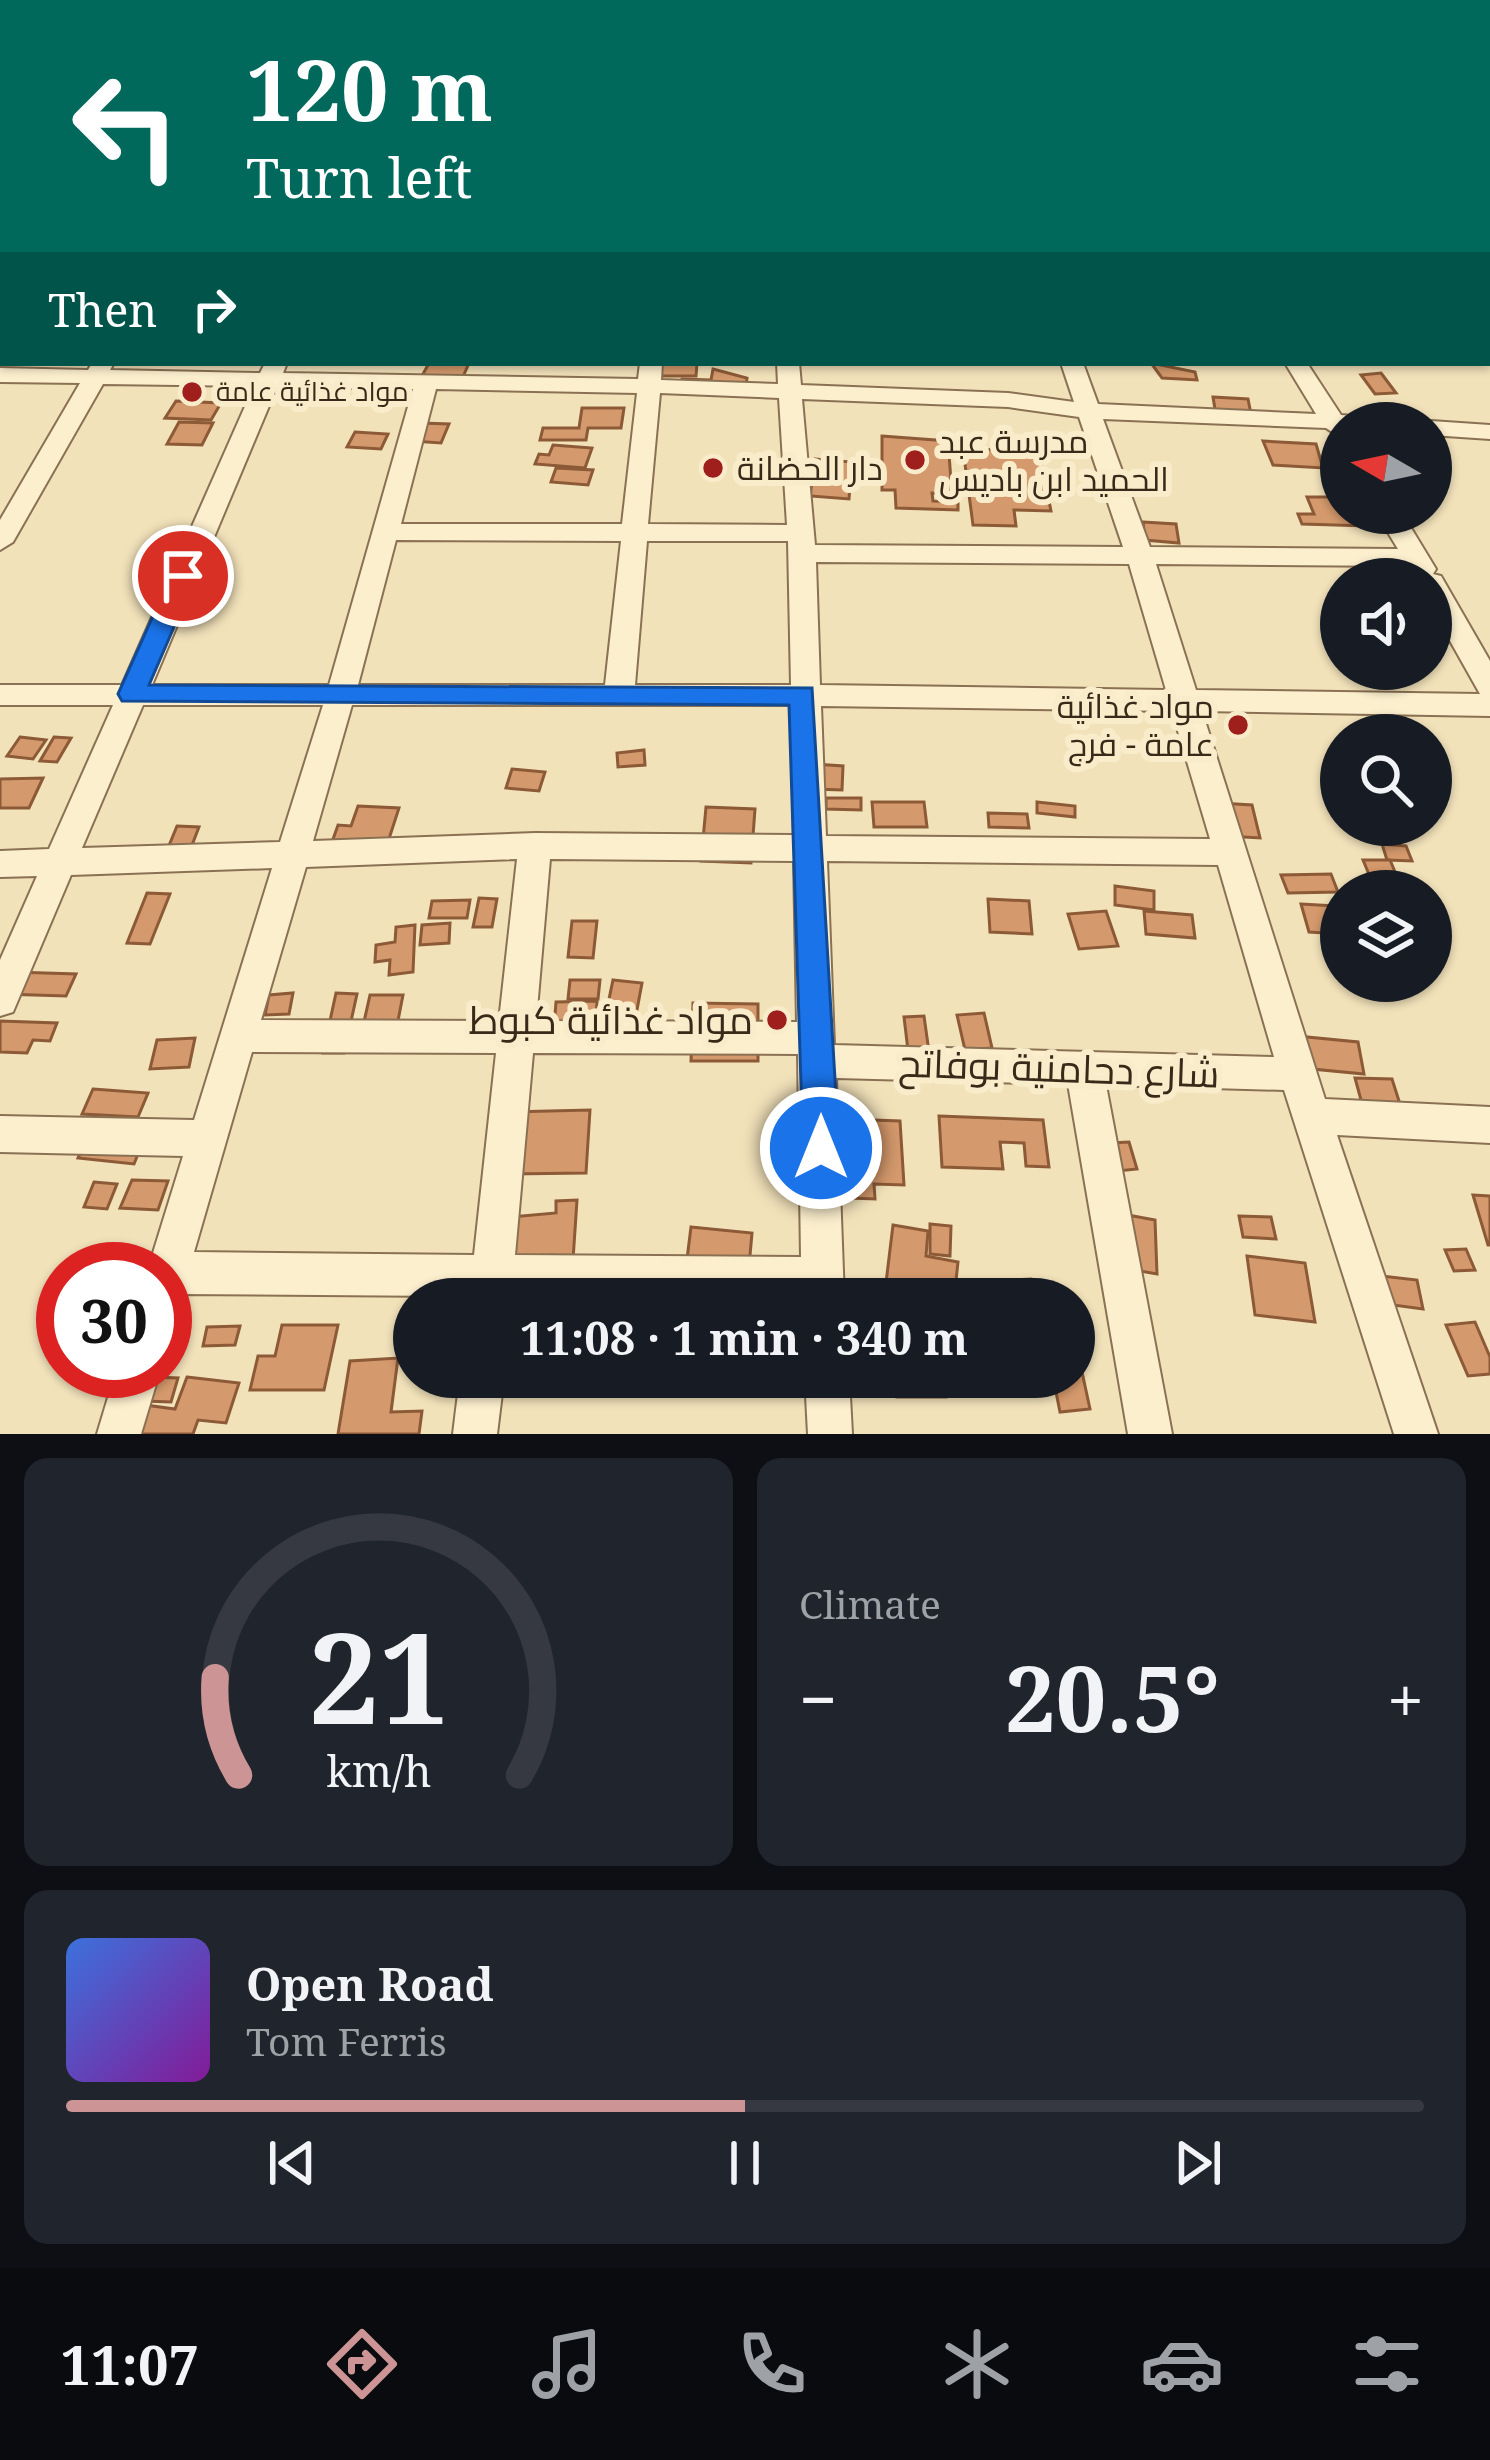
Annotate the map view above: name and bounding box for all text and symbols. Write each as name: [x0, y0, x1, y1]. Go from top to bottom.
text: 120 m: [246, 31, 493, 146]
icon: left: [48, 48, 204, 204]
text: Turn left: [246, 140, 472, 214]
icon: right: [181, 276, 247, 342]
text: Then: [48, 279, 157, 340]
place label: مواد غذائية عامة: [216, 372, 409, 409]
marker: مواد غذائية عامة: [179, 379, 205, 405]
north arrow: [1320, 402, 1452, 534]
map controls: [1320, 402, 1452, 1002]
place label: مدرسة عبد الحميد ابن باديس: [939, 418, 1169, 501]
place label: دار الحضانة: [737, 445, 883, 490]
marker: مدرسة عبد الحميد ابن باديس: [902, 447, 928, 473]
marker: دار الحضانة: [700, 455, 726, 481]
pin: [132, 525, 234, 627]
icon: arrive: [150, 543, 216, 609]
button: sound: [1320, 558, 1452, 690]
place label: مواد غذائية عامة - فرج: [1057, 683, 1214, 767]
marker: مواد غذائية عامة - فرج: [1225, 712, 1251, 738]
button: search: [1320, 714, 1452, 846]
button: layers: [1320, 870, 1452, 1002]
place label: مواد غذائية كبوط: [469, 992, 753, 1045]
marker: مواد غذائية كبوط: [764, 1007, 790, 1033]
street label: شارع دحامنية بوفاتح: [897, 1034, 1221, 1101]
position arrow: [758, 1085, 884, 1211]
speed limit sign: 30: [36, 1242, 192, 1398]
text: 11:08 · 1 min · 340 m: [520, 1307, 968, 1368]
text: Climate: [799, 1577, 941, 1630]
text: 21: [308, 1591, 449, 1761]
text: 20.5°: [1005, 1636, 1220, 1758]
text: −: [799, 1653, 837, 1743]
text: +: [1387, 1653, 1424, 1743]
text: km/h: [326, 1741, 431, 1800]
text: Open Road: [246, 1953, 494, 2014]
text: Tom Ferris: [246, 2014, 447, 2067]
icon: previous: [259, 2130, 325, 2196]
icon: pause: [712, 2130, 778, 2196]
icon: next: [1165, 2130, 1231, 2196]
icon: directions: [320, 2322, 404, 2406]
icon: music: [525, 2322, 609, 2406]
icon: phone: [730, 2322, 814, 2406]
icon: climate: [935, 2322, 1019, 2406]
icon: car: [1140, 2322, 1224, 2406]
icon: filters: [1345, 2322, 1429, 2406]
text: 11:07: [61, 2327, 199, 2401]

